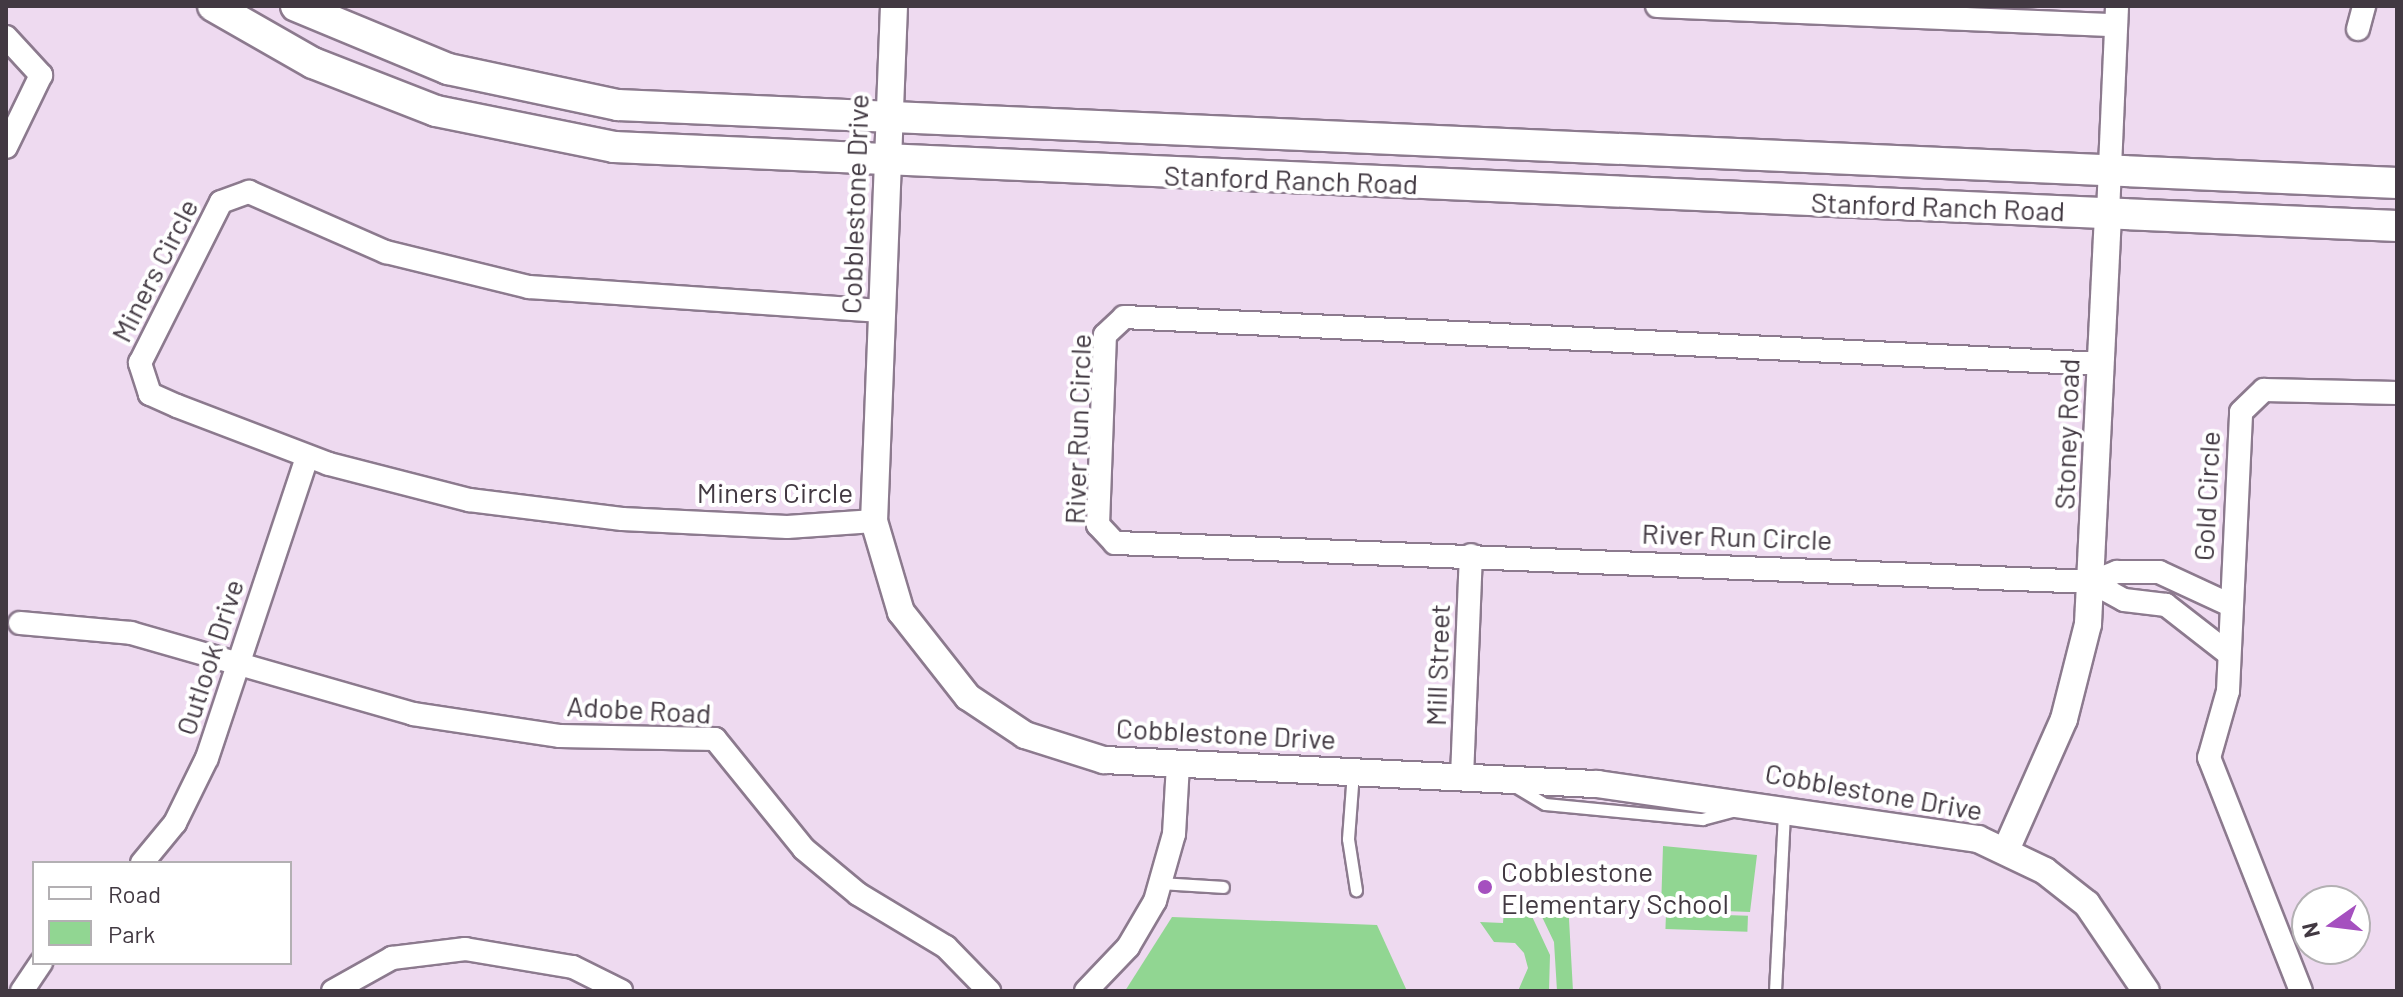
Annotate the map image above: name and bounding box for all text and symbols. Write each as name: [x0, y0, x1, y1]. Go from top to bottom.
street label: Cobblestone Drive: [833, 93, 875, 315]
street label: Stanford Ranch Road: [1163, 158, 1419, 200]
street label: Stanford Ranch Road: [1810, 185, 2066, 227]
street label: Miners Circle: [104, 193, 204, 347]
street label: River Run Circle: [1057, 333, 1097, 525]
street label: Stoney Road: [2047, 358, 2085, 510]
street label: Gold Circle: [2186, 430, 2226, 562]
street label: Miners Circle: [697, 475, 853, 509]
street label: River Run Circle: [1641, 516, 1833, 556]
street label: Outlook Drive: [168, 575, 250, 739]
street label: Mill Street: [1418, 603, 1456, 727]
street label: Adobe Road: [566, 688, 712, 730]
street label: Cobblestone Drive: [1115, 710, 1337, 756]
street label: Cobblestone Drive: [1763, 755, 1985, 827]
place label: Cobblestone Elementary School: [1501, 854, 1729, 920]
legend: [32, 861, 292, 965]
marker: Cobblestone Elementary School: [1476, 878, 1494, 896]
text: Road: [108, 879, 161, 908]
north arrow: [2291, 885, 2371, 965]
text: Park: [108, 919, 155, 948]
text: N: [2295, 920, 2324, 941]

